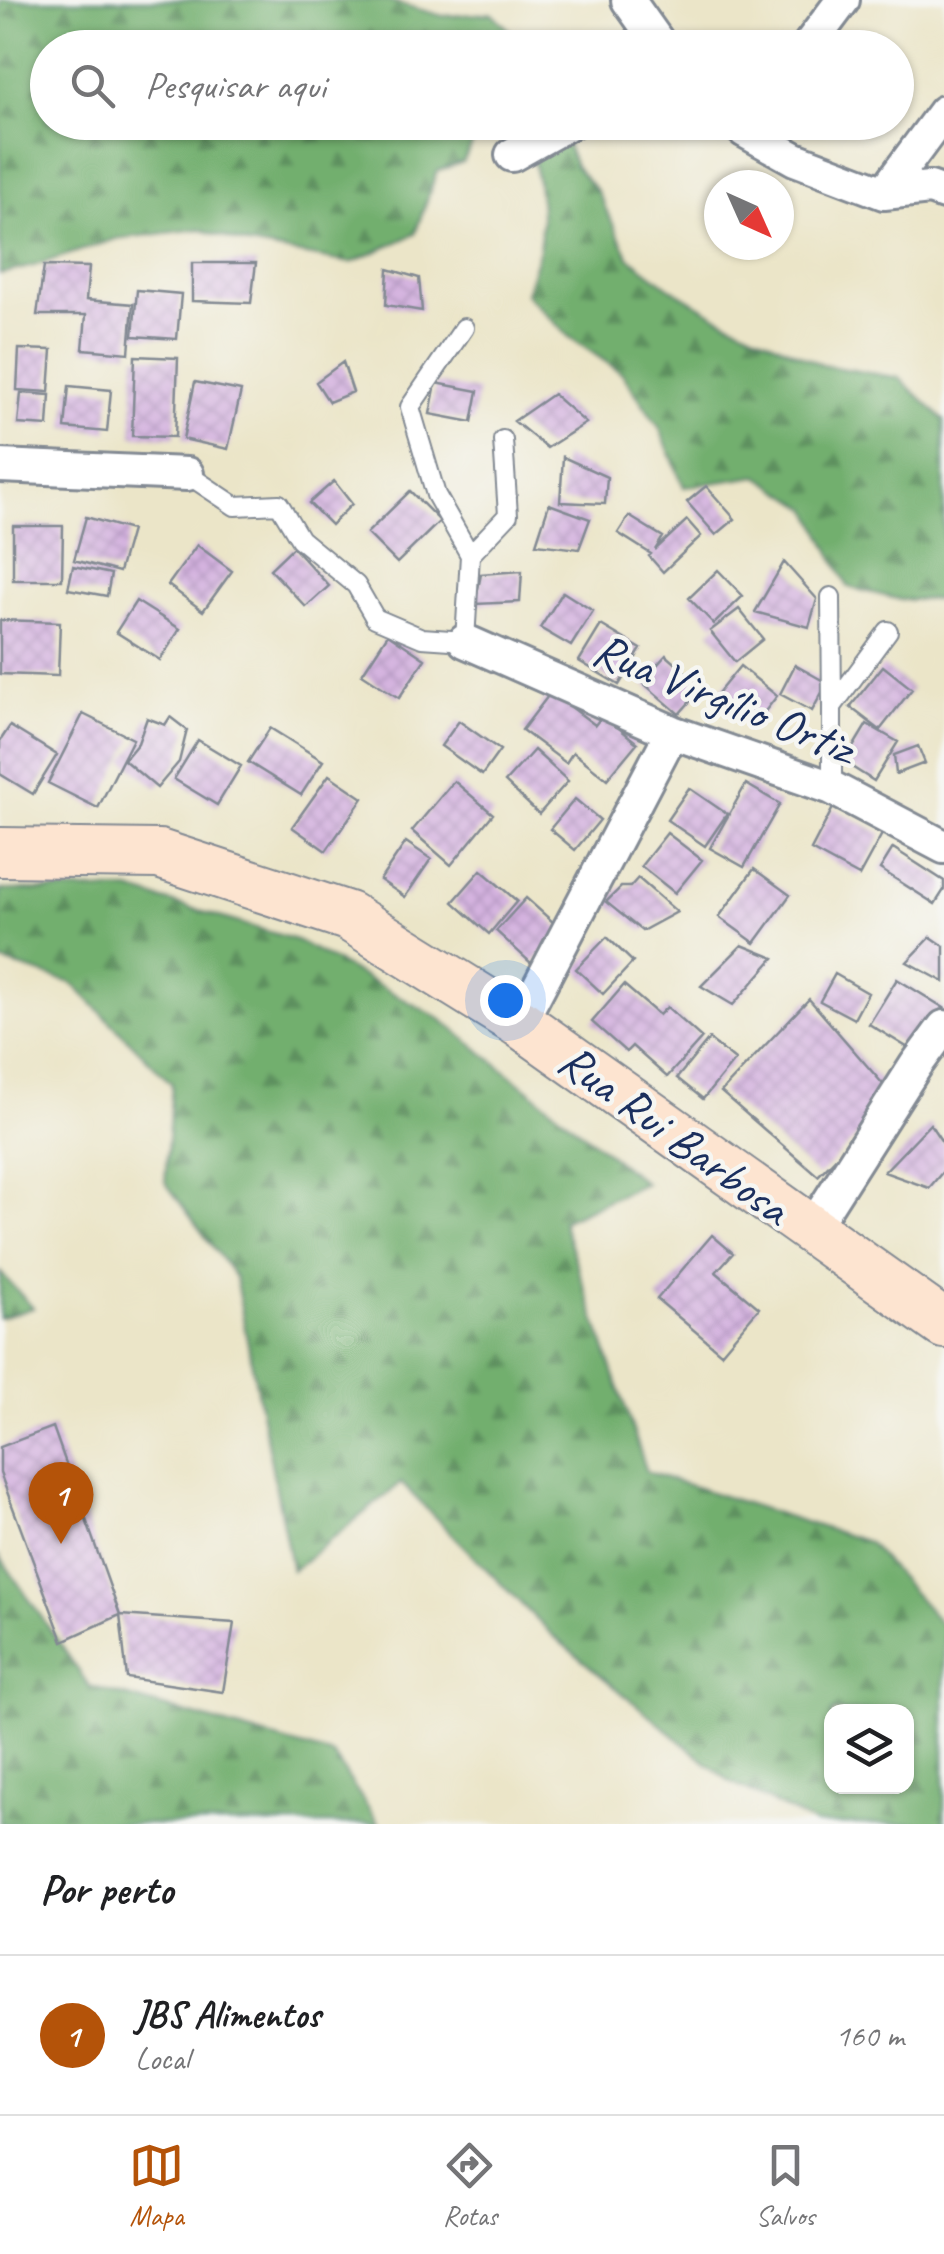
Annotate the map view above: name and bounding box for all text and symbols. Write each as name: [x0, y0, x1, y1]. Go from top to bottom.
search box: [30, 30, 914, 140]
icon: search: [65, 58, 120, 113]
text: Pesquisar aqui: [145, 62, 326, 109]
north arrow: [704, 170, 794, 260]
street label: Rua Virgílio Ortiz: [585, 619, 867, 779]
your location: [480, 975, 531, 1026]
street label: Rua Rui Barbosa: [547, 1030, 804, 1240]
pin: 1: [28, 1462, 94, 1544]
map controls: [824, 1704, 914, 1794]
button: layers: [824, 1704, 914, 1794]
text: Por perto: [40, 1863, 173, 1916]
text: JBS Alimentos: [135, 1991, 320, 2038]
text: 1: [65, 2015, 80, 2056]
text: 160 m: [835, 2015, 904, 2056]
text: Local: [135, 2038, 190, 2079]
tab: Mapa: [129, 2138, 184, 2233]
tab: Rotas: [442, 2138, 497, 2233]
tab: Salvos: [756, 2138, 815, 2233]

